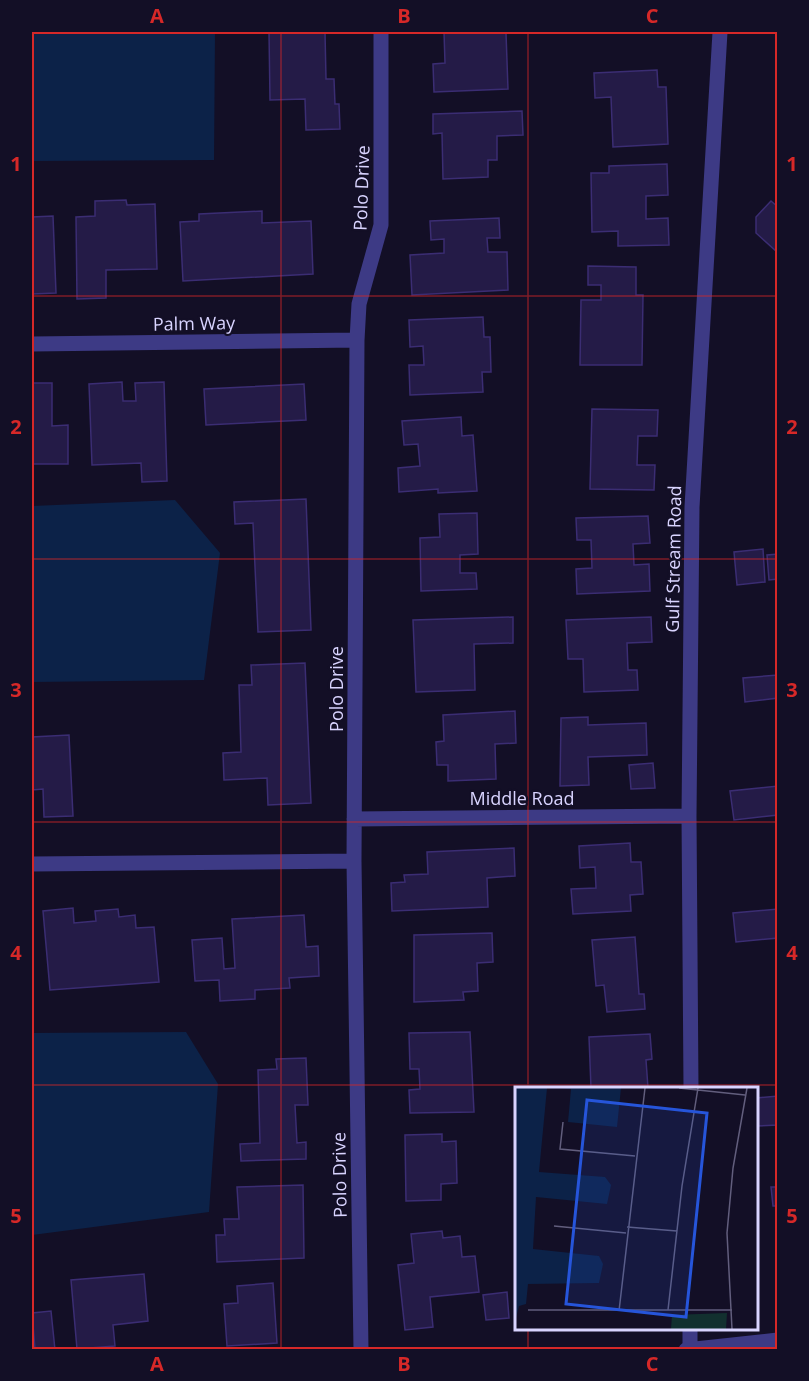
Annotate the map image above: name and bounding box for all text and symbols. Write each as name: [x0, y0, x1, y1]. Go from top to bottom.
text: A: [150, 2, 164, 29]
text: B: [397, 2, 411, 29]
text: C: [646, 2, 659, 29]
street label: Polo Drive: [348, 145, 374, 231]
text: 1: [10, 150, 22, 177]
text: 1: [786, 150, 798, 177]
street label: Palm Way: [153, 310, 236, 336]
text: 2: [10, 413, 22, 440]
text: 2: [786, 413, 798, 440]
street label: Gulf Stream Road: [660, 485, 686, 633]
street label: Polo Drive: [324, 646, 348, 732]
text: 3: [10, 676, 22, 703]
text: 3: [786, 676, 798, 703]
street label: Middle Road: [469, 786, 575, 810]
text: 4: [10, 939, 22, 966]
text: 4: [786, 939, 798, 966]
inset map: [515, 1087, 758, 1330]
street label: Polo Drive: [326, 1132, 352, 1218]
text: 5: [10, 1202, 22, 1229]
text: 5: [786, 1202, 798, 1229]
text: A: [150, 1350, 164, 1377]
text: B: [397, 1350, 411, 1377]
text: C: [646, 1350, 659, 1377]

